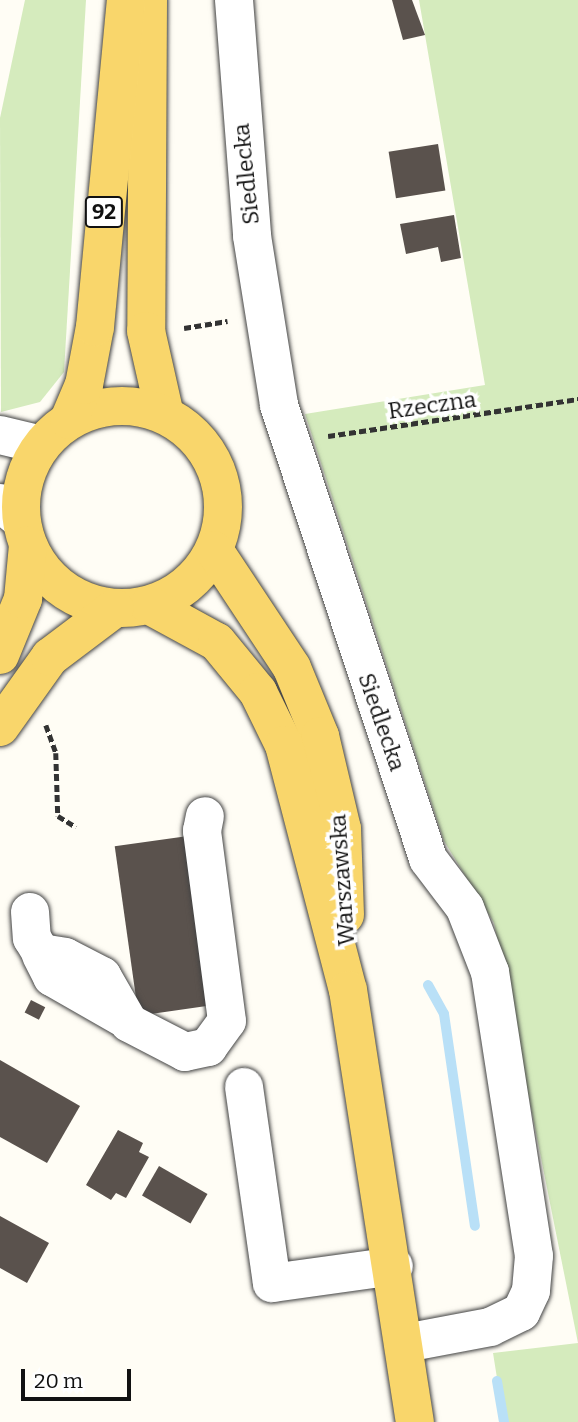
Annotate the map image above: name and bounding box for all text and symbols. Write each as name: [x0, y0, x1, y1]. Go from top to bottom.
street label: Siedlecka: [227, 122, 265, 226]
road number: 92: [85, 194, 123, 230]
street label: Rzeczna: [386, 385, 478, 425]
street label: Siedlecka: [352, 669, 412, 775]
street label: Warszawska: [324, 813, 360, 947]
scale bar: [24, 1356, 135, 1400]
text: 20 m: [34, 1368, 83, 1394]

